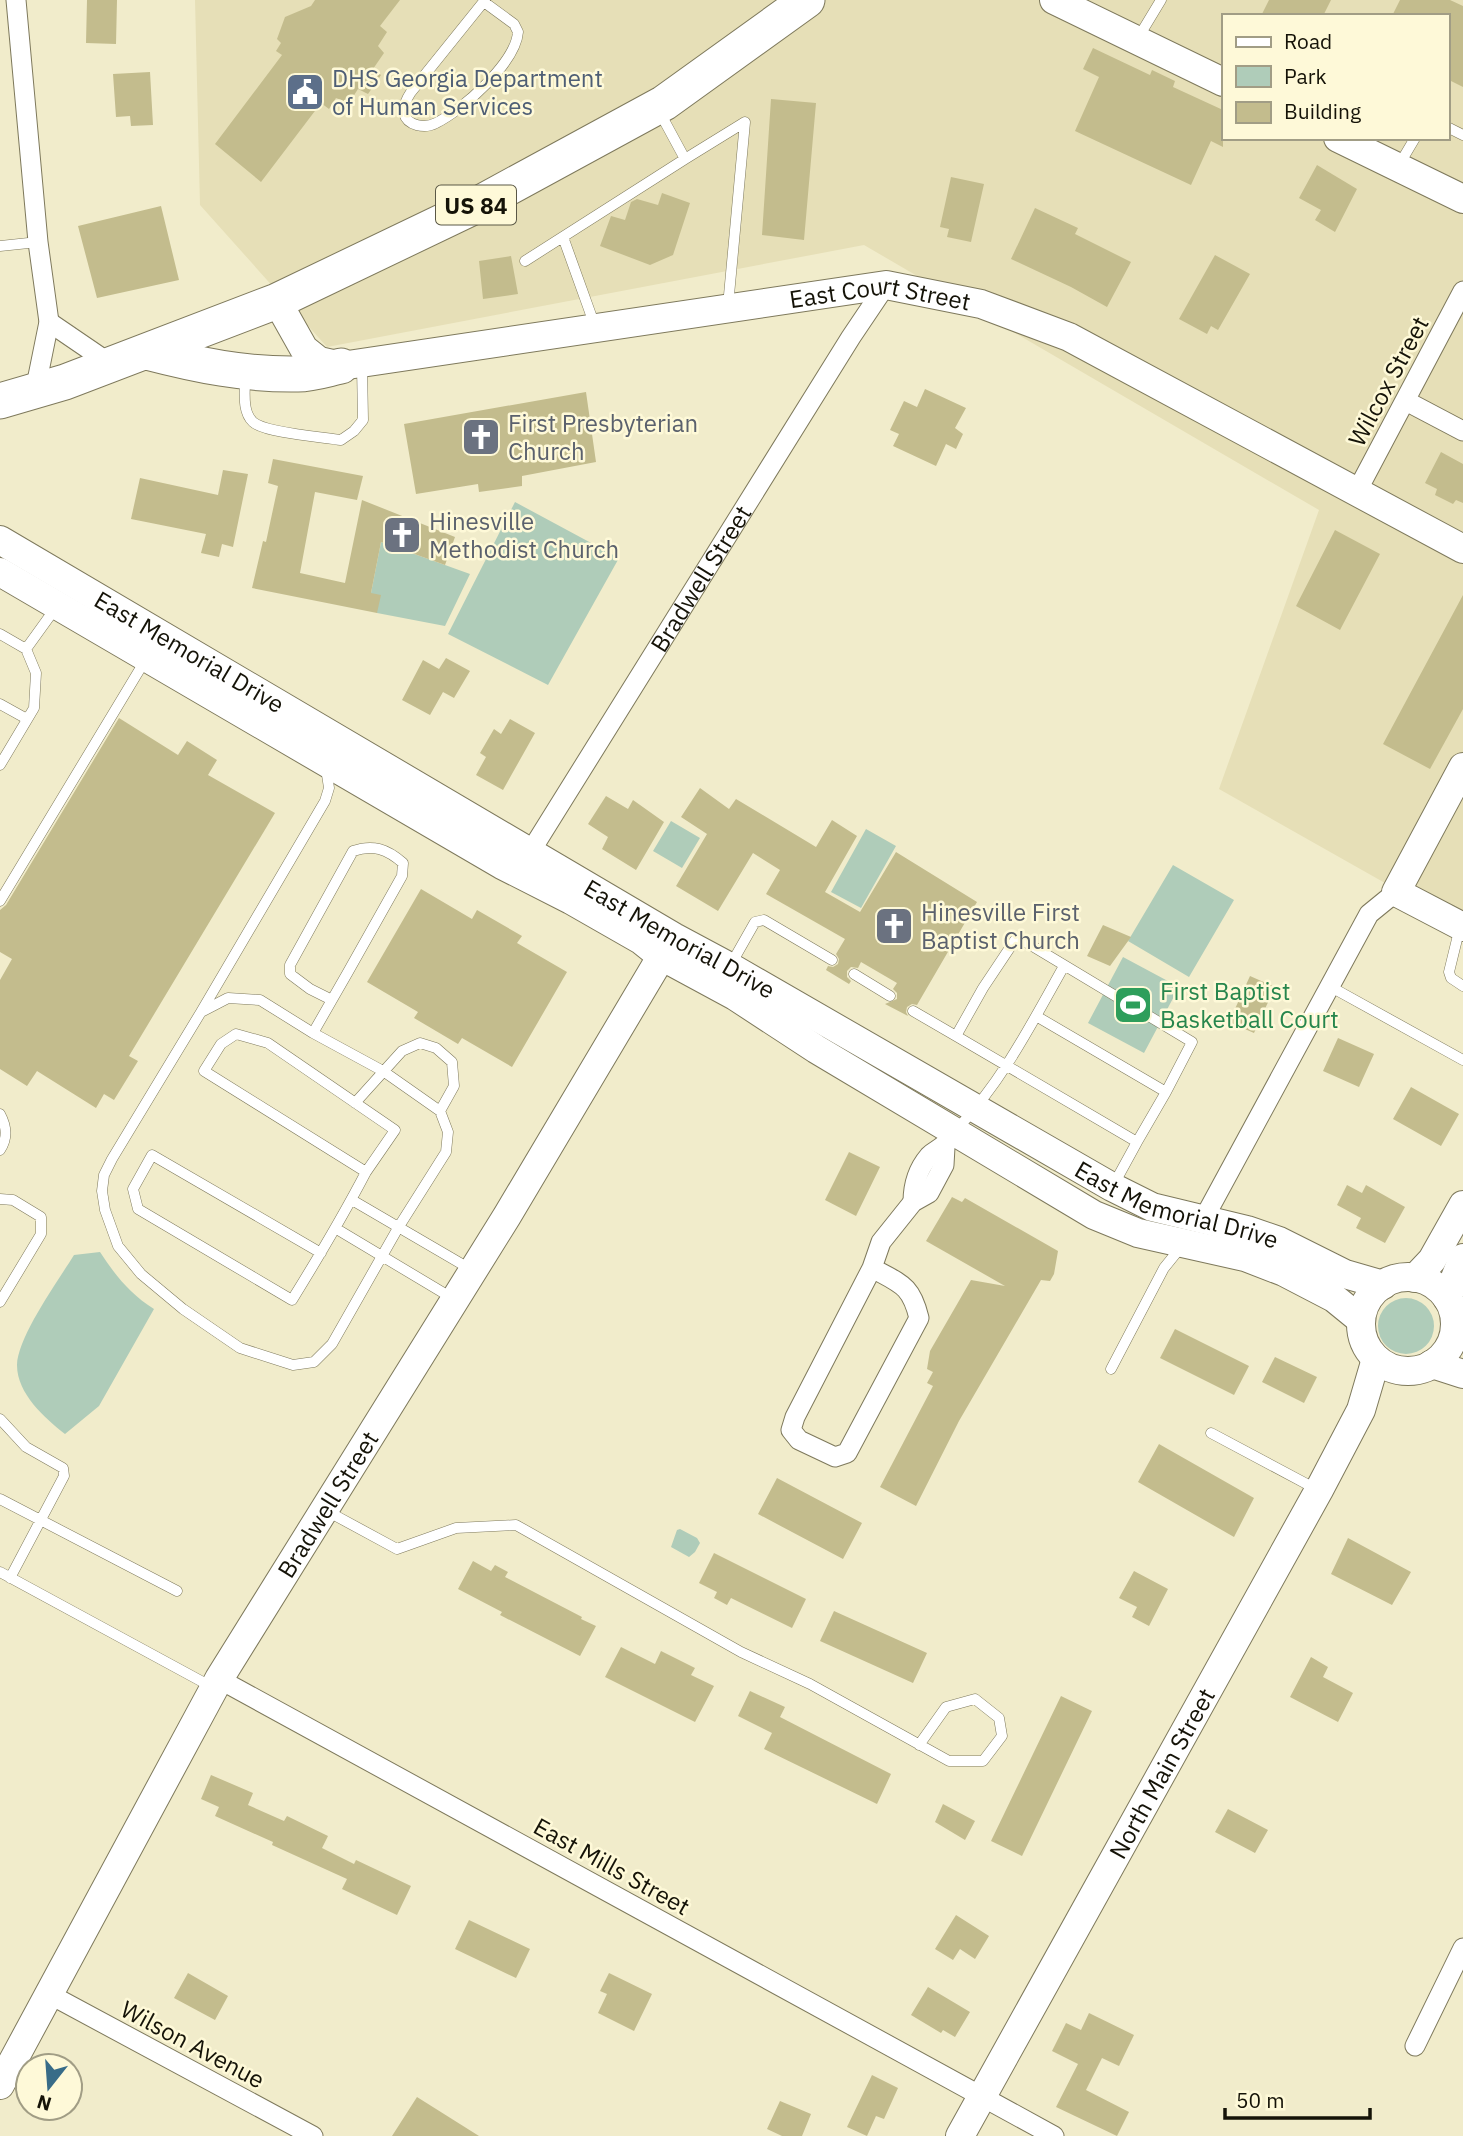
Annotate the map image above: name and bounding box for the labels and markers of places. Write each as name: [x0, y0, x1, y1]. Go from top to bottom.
place label: DHS Georgia Department of Human Services: [332, 62, 603, 122]
public building icon: DHS Georgia Department of Human Services: [284, 71, 326, 113]
place label: First Presbyterian Church: [508, 407, 698, 467]
church icon: First Presbyterian Church: [460, 416, 502, 458]
place label: Hinesville Methodist Church: [429, 505, 619, 565]
church icon: Hinesville Methodist Church: [381, 514, 423, 556]
place label: Hinesville First Baptist Church: [921, 896, 1080, 956]
church icon: Hinesville First Baptist Church: [873, 905, 915, 947]
place label: First Baptist Basketball Court: [1160, 975, 1339, 1035]
sports icon: First Baptist Basketball Court: [1112, 984, 1154, 1026]

